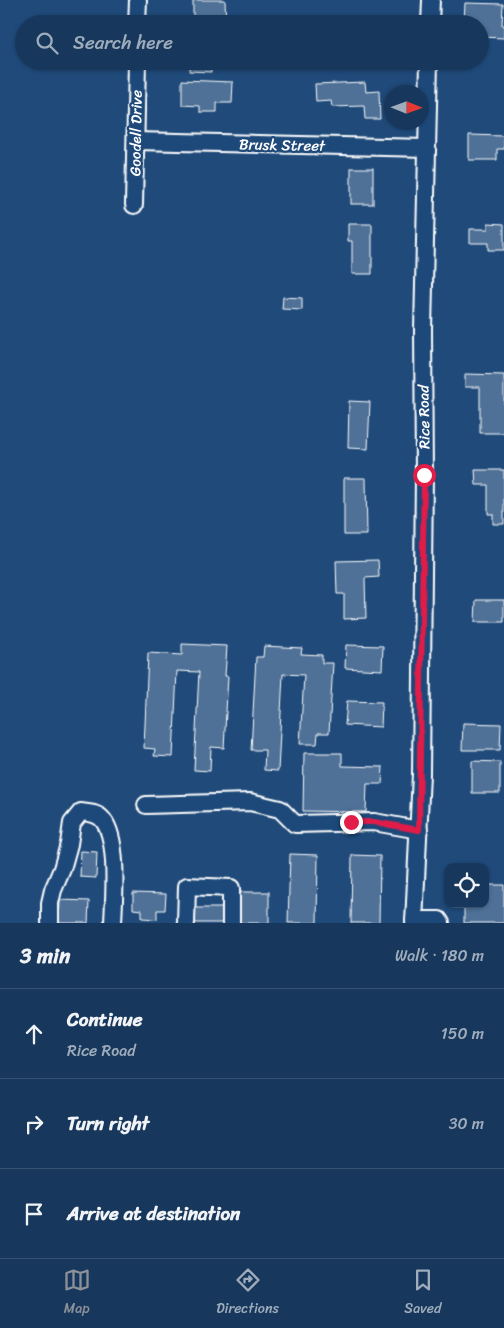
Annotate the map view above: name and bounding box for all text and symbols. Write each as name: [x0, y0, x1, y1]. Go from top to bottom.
search box: [15, 15, 489, 70]
text: Search here: [73, 26, 173, 59]
icon: search: [33, 29, 61, 57]
north arrow: [384, 85, 429, 130]
street label: Goodell Drive: [122, 89, 150, 176]
street label: Brusk Street: [239, 131, 326, 159]
street label: Rice Road: [410, 384, 438, 449]
route start: [413, 464, 436, 487]
route end: [340, 811, 363, 834]
map controls: [444, 863, 489, 908]
button: locate: [444, 863, 489, 908]
text: 3 min: [20, 937, 70, 975]
text: Walk · 180 m: [395, 941, 484, 970]
text: Continue: [67, 1003, 143, 1036]
text: 150 m: [441, 1019, 484, 1048]
icon: ahead: [20, 1020, 48, 1048]
text: Rice Road: [67, 1036, 136, 1065]
text: Turn right: [67, 1107, 149, 1140]
text: 30 m: [449, 1109, 484, 1138]
icon: right: [20, 1110, 48, 1138]
text: Arrive at destination: [67, 1197, 240, 1230]
icon: arrive: [20, 1200, 48, 1228]
tab: Map: [63, 1266, 91, 1321]
tab: Directions: [216, 1266, 279, 1321]
tab: Saved: [404, 1266, 441, 1321]

